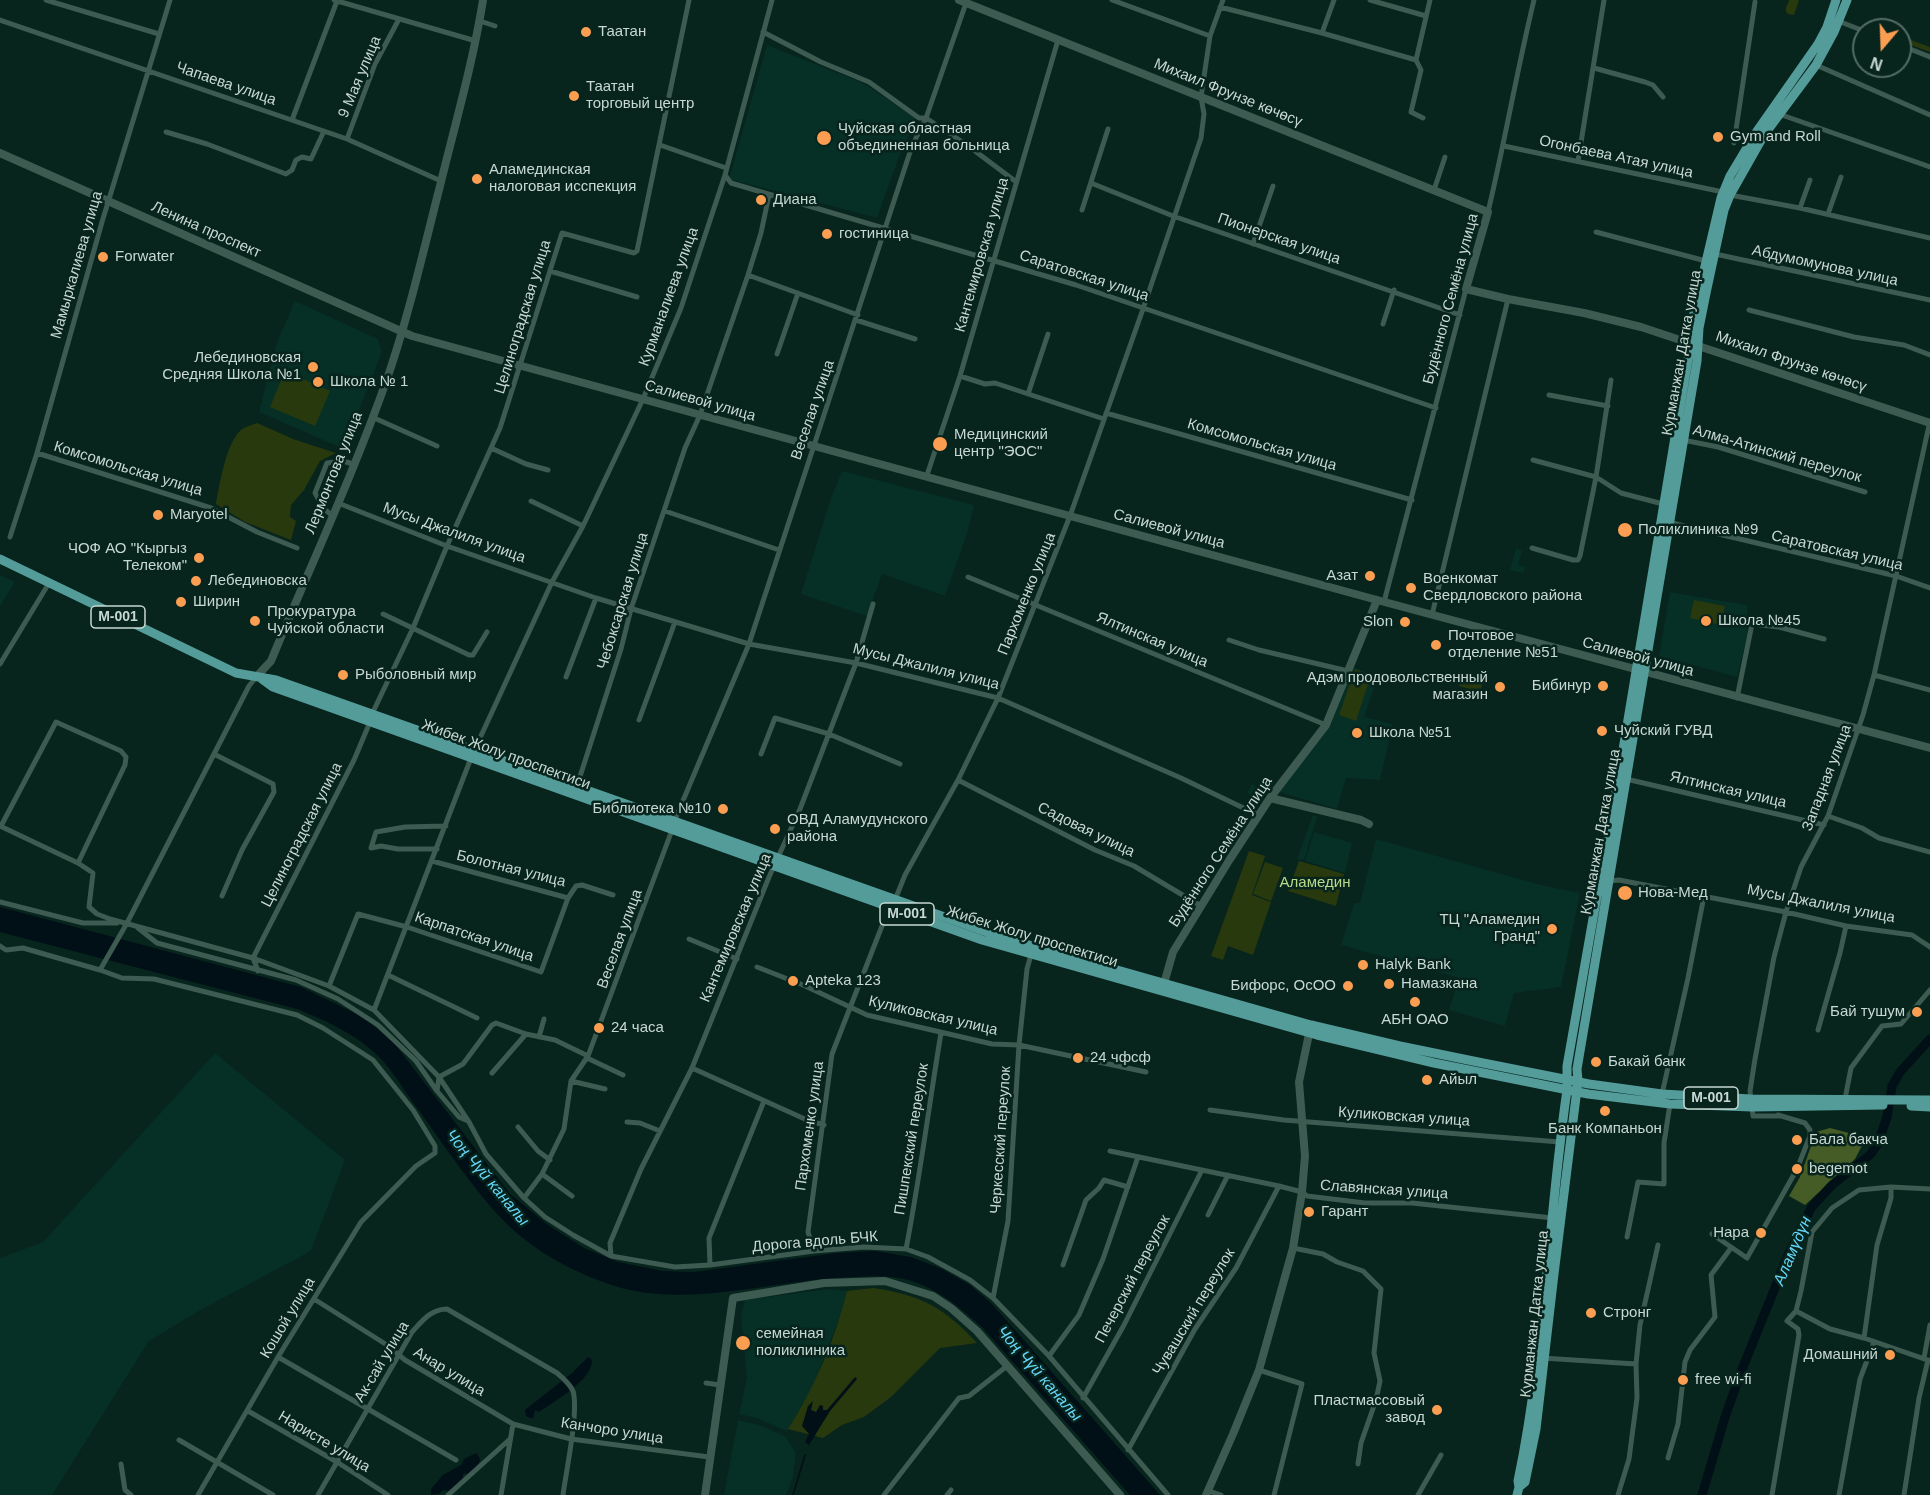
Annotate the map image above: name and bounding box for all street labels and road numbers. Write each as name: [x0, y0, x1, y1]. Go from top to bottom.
street label: 9 Мая улица: [335, 33, 385, 121]
street label: Михаил Фрунзе көчөсү: [1151, 55, 1305, 131]
street label: Чапаева улица: [174, 58, 278, 110]
street label: Огонбаева Атая улица: [1537, 132, 1695, 182]
street label: Кантемировская улица: [951, 176, 1013, 334]
street label: Мамыркалиева улица: [47, 189, 107, 341]
street label: Ленина проспект: [148, 198, 264, 262]
street label: Пионерская улица: [1215, 210, 1343, 268]
street label: Будённого Семёна улица: [1420, 212, 1482, 386]
street label: Курманалиева улица: [635, 225, 703, 369]
street label: Целиноградская улица: [491, 238, 555, 396]
street label: Абдумомунова улица: [1750, 242, 1900, 290]
street label: Саратовская улица: [1017, 247, 1151, 305]
street label: Курманжан Датка улица: [1659, 269, 1705, 437]
street label: Михаил Фрунзе көчөсү: [1713, 328, 1869, 396]
street label: Веселая улица: [788, 358, 838, 462]
street label: Салиевой улица: [642, 377, 758, 425]
street label: Лермонтова улица: [301, 409, 367, 537]
street label: Комсомольская улица: [1185, 415, 1339, 475]
street label: Алма-Атинский переулок: [1691, 421, 1863, 487]
street label: Комсомольская улица: [51, 438, 205, 500]
street label: Мусы Джалиля улица: [380, 499, 528, 567]
street label: Салиевой улица: [1111, 505, 1227, 553]
street label: Саратовская улица: [1769, 527, 1905, 575]
street label: Чебоксарская улица: [594, 530, 652, 672]
street label: Пархоменко улица: [994, 530, 1060, 658]
road number: М-001: [91, 606, 145, 628]
street label: Ялтинская улица: [1094, 608, 1210, 672]
street label: Салиевой улица: [1580, 633, 1696, 681]
street label: Мусы Джалиля улица: [851, 640, 1001, 694]
street label: Жибек Жолу проспектиси: [419, 716, 593, 794]
street label: Западная улица: [1798, 722, 1856, 834]
street label: Курманжан Датка улица: [1578, 748, 1624, 916]
street label: Целиноградская улица: [258, 760, 346, 910]
street label: Ялтинская улица: [1668, 768, 1788, 812]
street label: Будённого Семёна улица: [1166, 773, 1276, 931]
street label: Садовая улица: [1034, 799, 1138, 861]
street label: Болотная улица: [455, 847, 567, 891]
street label: Кантемировская улица: [696, 851, 776, 1005]
street label: Мусы Джалиля улица: [1745, 881, 1897, 927]
street label: Веселая улица: [594, 887, 646, 991]
street label: Жибек Жолу проспектиси: [944, 902, 1120, 972]
road number: М-001: [880, 903, 934, 925]
street label: Карпатская улица: [412, 908, 536, 966]
street label: Куликовская улица: [867, 992, 999, 1040]
street label: Пархоменко улица: [792, 1060, 828, 1192]
street label: Пишпекский переулок: [891, 1062, 933, 1216]
street label: Черкесский переулок: [987, 1065, 1015, 1215]
road number: М-001: [1684, 1087, 1738, 1109]
street label: Куликовская улица: [1337, 1103, 1471, 1131]
street label: Славянская улица: [1319, 1177, 1449, 1203]
street label: Печерский переулок: [1092, 1212, 1174, 1346]
street label: Дорога вдоль БЧК: [751, 1228, 879, 1256]
street label: Курманжан Датка улица: [1517, 1230, 1553, 1398]
street label: Чувашский переулок: [1149, 1245, 1239, 1379]
street label: Кошой улица: [257, 1274, 319, 1362]
street label: Ак-сай улица: [351, 1318, 413, 1406]
street label: Анар улица: [410, 1344, 488, 1400]
street label: Наристе улица: [275, 1408, 373, 1476]
street label: Канчоро улица: [559, 1414, 665, 1448]

